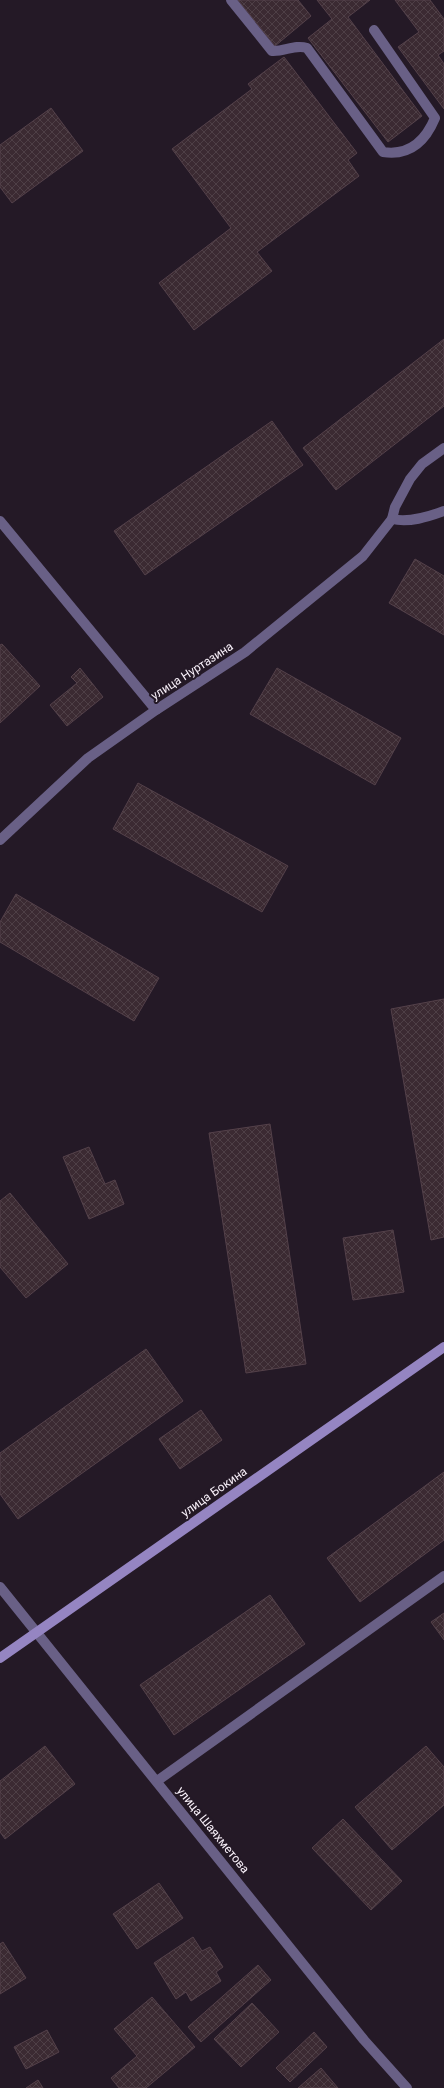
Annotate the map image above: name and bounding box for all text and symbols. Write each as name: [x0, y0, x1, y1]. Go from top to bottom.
street label: улица Нуртазина: [148, 639, 236, 703]
street label: улица Бокина: [178, 1464, 250, 1520]
street label: улица Шаяхметова: [174, 1784, 252, 1876]

